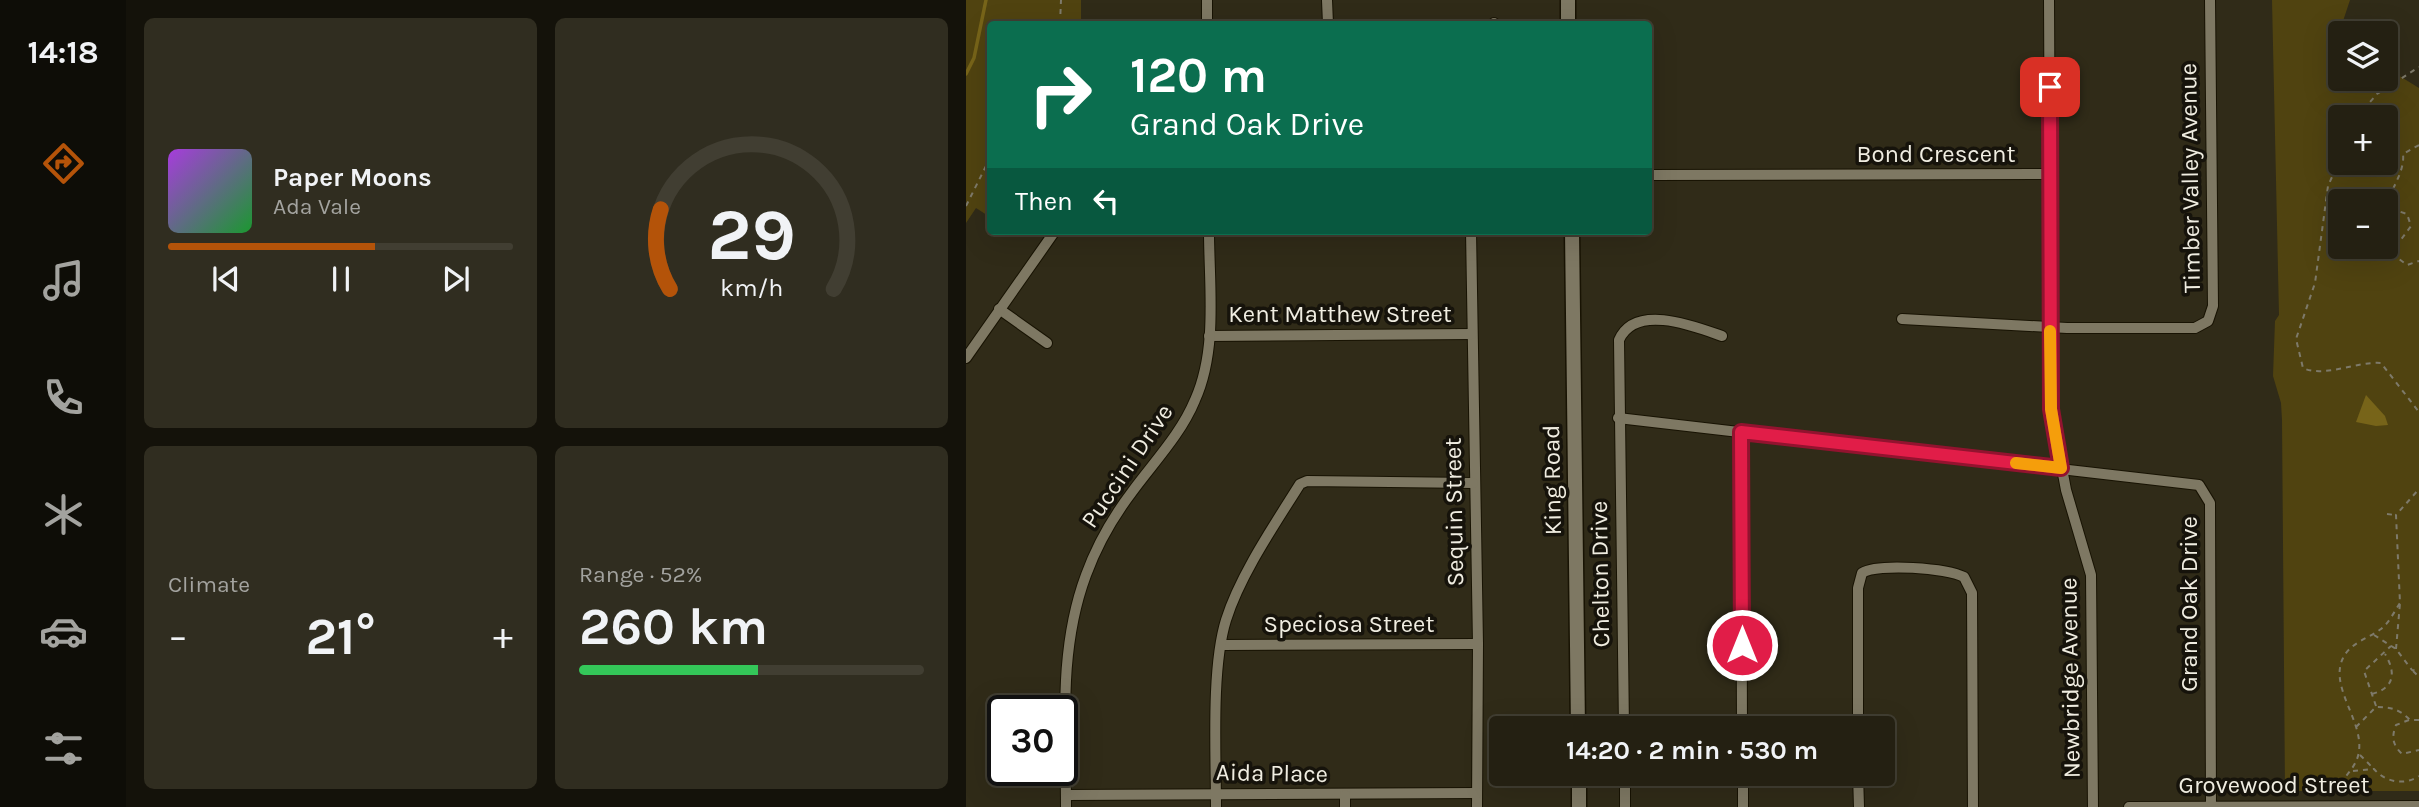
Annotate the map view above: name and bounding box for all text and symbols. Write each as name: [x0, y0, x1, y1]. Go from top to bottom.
map controls: [2328, 21, 2398, 259]
button: layers: [2328, 21, 2398, 91]
text: 14:18: [27, 34, 99, 71]
text: 120 m: [1130, 47, 1267, 104]
icon: right: [1015, 49, 1106, 140]
pin: [2020, 57, 2080, 117]
street label: Timber Valley Avenue: [2174, 63, 2206, 293]
icon: arrive: [2031, 68, 2069, 106]
button: +: [2328, 105, 2398, 175]
text: Grand Oak Drive: [1130, 106, 1364, 143]
icon: directions: [39, 139, 88, 188]
street label: Bond Crescent: [1857, 140, 2015, 168]
text: Paper Moons: [273, 162, 432, 193]
icon: left: [1087, 182, 1125, 220]
text: Then: [1015, 186, 1073, 217]
button: −: [2328, 189, 2398, 259]
text: Ada Vale: [273, 193, 361, 220]
text: 29: [707, 193, 796, 278]
icon: music: [39, 256, 88, 305]
icon: previous: [207, 260, 245, 298]
icon: pause: [322, 260, 360, 298]
icon: next: [437, 260, 475, 298]
text: km/h: [720, 273, 783, 302]
street label: Kent Matthew Street: [1228, 300, 1452, 328]
icon: phone: [39, 373, 88, 422]
street label: Puccini Drive: [1075, 399, 1179, 533]
street label: King Road: [1537, 424, 1567, 536]
street label: Sequin Street: [1439, 437, 1469, 587]
icon: climate: [39, 490, 88, 539]
street label: Chelton Drive: [1585, 500, 1615, 648]
street label: Grand Oak Drive: [2175, 516, 2203, 692]
text: Range · 52%: [579, 561, 702, 588]
text: Climate: [168, 571, 250, 598]
street label: Newbridge Avenue: [2054, 577, 2086, 779]
text: 260 km: [579, 596, 768, 657]
text: 21°: [305, 606, 376, 667]
icon: car: [39, 607, 88, 656]
position arrow: [1705, 608, 1779, 682]
street label: Speciosa Street: [1264, 610, 1434, 638]
text: −: [168, 614, 188, 659]
text: +: [493, 614, 513, 659]
speed limit sign: 30: [987, 695, 1078, 786]
icon: filters: [39, 724, 88, 773]
text: 14:20 · 2 min · 530 m: [1566, 735, 1818, 766]
street label: Aida Place: [1216, 758, 1328, 788]
street label: Grovewood Street: [2178, 771, 2370, 799]

